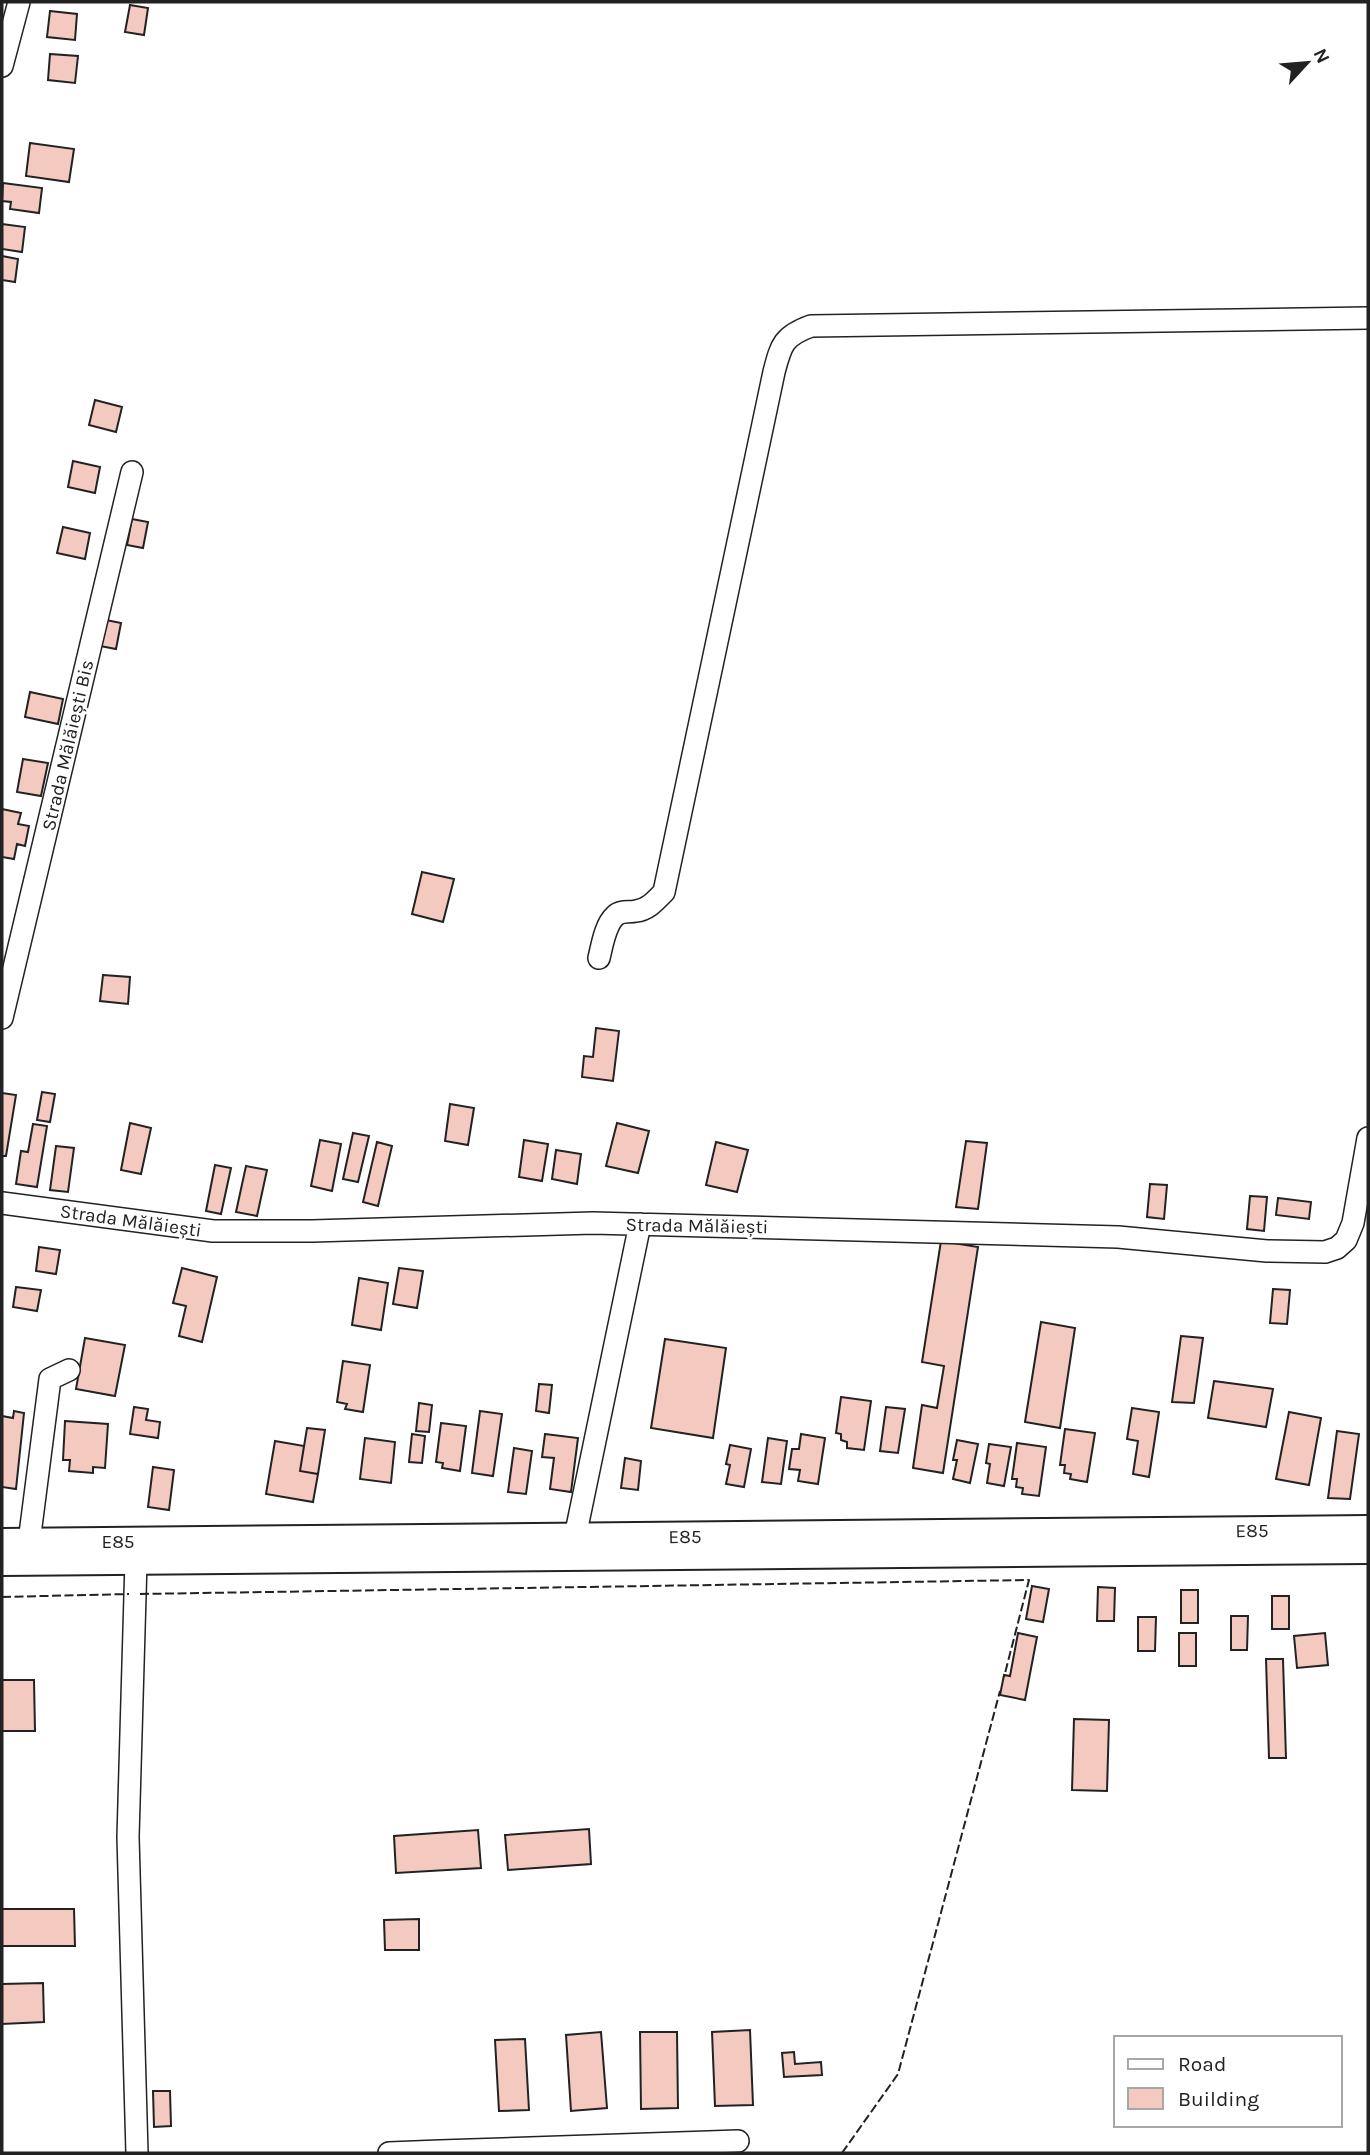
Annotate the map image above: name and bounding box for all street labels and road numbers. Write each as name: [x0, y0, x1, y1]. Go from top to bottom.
street label: Strada Mălăiești Bis: [38, 658, 98, 833]
street label: Strada Mălăiești: [59, 1200, 203, 1242]
street label: Strada Mălăiești: [625, 1214, 769, 1238]
street label: E85: [1235, 1520, 1269, 1542]
street label: E85: [668, 1526, 702, 1548]
street label: E85: [101, 1531, 135, 1553]

